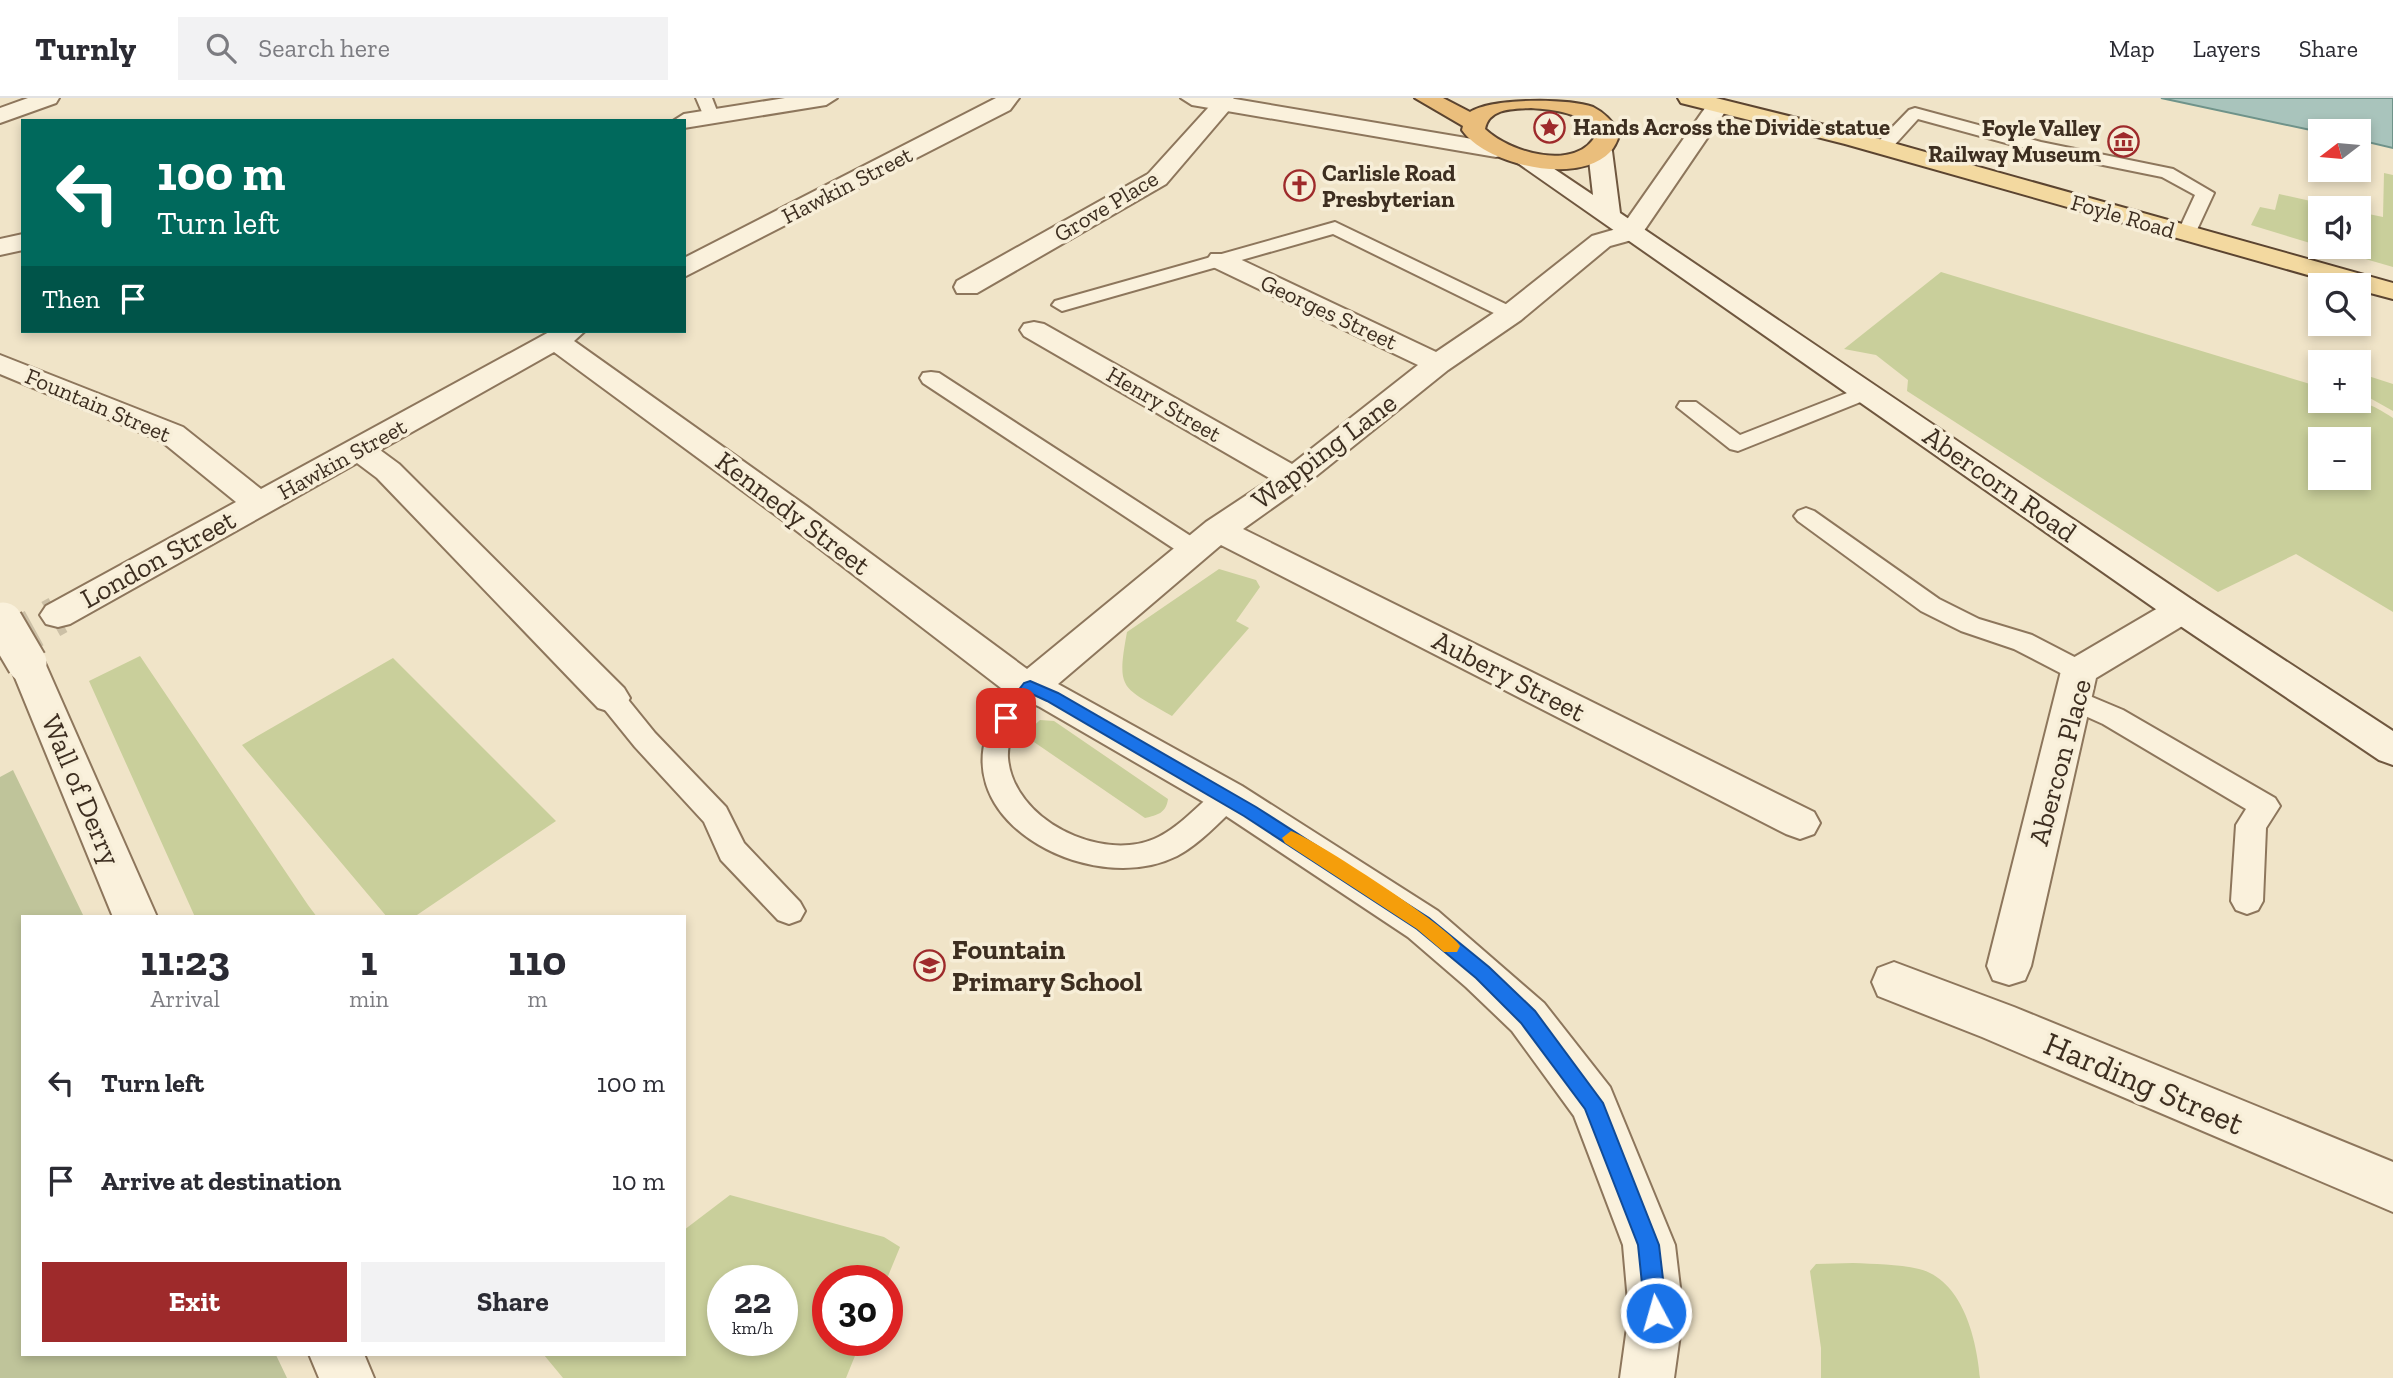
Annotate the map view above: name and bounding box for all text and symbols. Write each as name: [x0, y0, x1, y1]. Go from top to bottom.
search box: [178, 17, 668, 80]
text: Turnly: [35, 29, 136, 68]
icon: search: [202, 29, 240, 67]
text: Search here: [258, 32, 390, 64]
text: Map: [2109, 34, 2155, 63]
text: Layers: [2193, 34, 2261, 63]
text: Share: [2299, 34, 2358, 63]
place icon: Hands Across the Divide statue: [1533, 110, 1567, 144]
place label: Hands Across the Divide statue: [1573, 113, 1890, 141]
place label: Foyle Valley Railway Museum: [1928, 114, 2102, 168]
north arrow: [2308, 119, 2371, 182]
map controls: [2308, 119, 2371, 490]
museum icon: Foyle Valley Railway Museum: [2107, 124, 2141, 158]
street label: Hawkin Street: [777, 140, 917, 230]
text: 100 m: [157, 144, 285, 203]
icon: left: [42, 147, 133, 238]
place label: Carlisle Road Presbyterian: [1322, 159, 1456, 213]
street label: Grove Place: [1049, 164, 1163, 248]
church icon: Carlisle Road Presbyterian: [1282, 169, 1316, 203]
street label: Foyle Road: [2068, 188, 2179, 244]
button: sound: [2308, 196, 2371, 259]
text: Turn left: [157, 204, 279, 242]
street label: Georges Street: [1256, 268, 1402, 356]
button: search: [2308, 273, 2371, 336]
icon: arrive: [114, 280, 152, 318]
text: Then: [42, 283, 100, 315]
button: +: [2308, 350, 2371, 413]
street label: Henry Street: [1102, 360, 1227, 448]
street label: Fountain Street: [21, 362, 175, 448]
street label: Wapping Lane: [1245, 386, 1403, 516]
street label: Hawkin Street: [273, 412, 412, 506]
street label: Abercorn Road: [1917, 419, 2083, 549]
button: −: [2308, 427, 2371, 490]
street label: Kennedy Street: [709, 444, 877, 582]
street label: London Street: [75, 503, 242, 615]
street label: Aubery Street: [1427, 623, 1591, 729]
street label: Abercon Place: [2022, 675, 2098, 849]
pin: [976, 688, 1036, 748]
icon: arrive: [987, 699, 1025, 737]
street label: Wall of Derry: [35, 710, 128, 871]
place label: Fountain Primary School: [952, 933, 1142, 998]
text: 11:23: [141, 935, 230, 986]
text: 1: [361, 935, 378, 986]
text: 110: [508, 935, 566, 986]
school or university icon: Fountain Primary School: [912, 948, 946, 982]
text: Arrival: [151, 985, 220, 1013]
text: min: [349, 985, 389, 1013]
text: m: [527, 985, 547, 1013]
street label: Harding Street: [2038, 1023, 2250, 1143]
icon: left: [42, 1064, 80, 1102]
text: Turn left: [101, 1067, 204, 1099]
text: 100 m: [597, 1067, 665, 1099]
icon: arrive: [42, 1162, 80, 1200]
text: Arrive at destination: [101, 1165, 341, 1197]
text: 10 m: [612, 1165, 665, 1197]
button: Exit: [42, 1262, 347, 1342]
button: Share: [361, 1262, 665, 1342]
speed limit sign: 30: [812, 1265, 903, 1356]
position arrow: [1619, 1276, 1693, 1350]
text: 22: [734, 1280, 771, 1322]
text: km/h: [732, 1317, 773, 1339]

